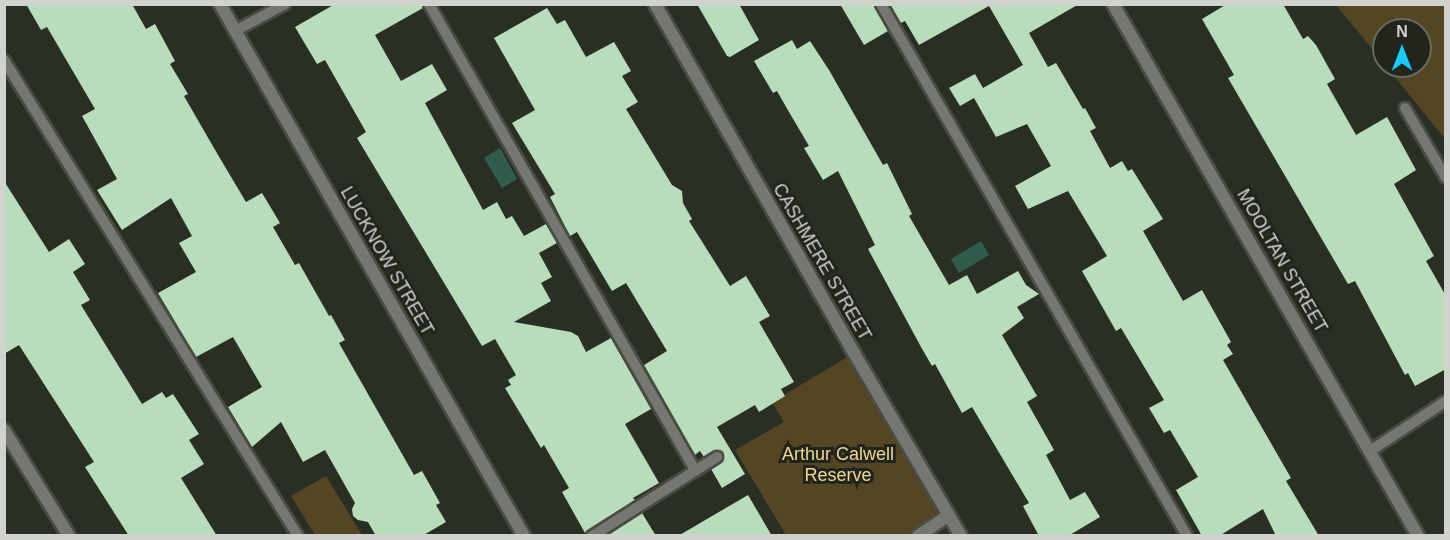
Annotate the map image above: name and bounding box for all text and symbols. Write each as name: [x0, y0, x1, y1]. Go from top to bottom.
north arrow: [1372, 18, 1432, 78]
text: N: [1396, 23, 1408, 40]
street label: CASHMERE STREET: [768, 180, 876, 344]
street label: LUCKNOW STREET: [336, 183, 438, 339]
street label: MOOLTAN STREET: [1232, 185, 1332, 337]
park label: Arthur Calwell Reserve: [782, 444, 894, 486]

